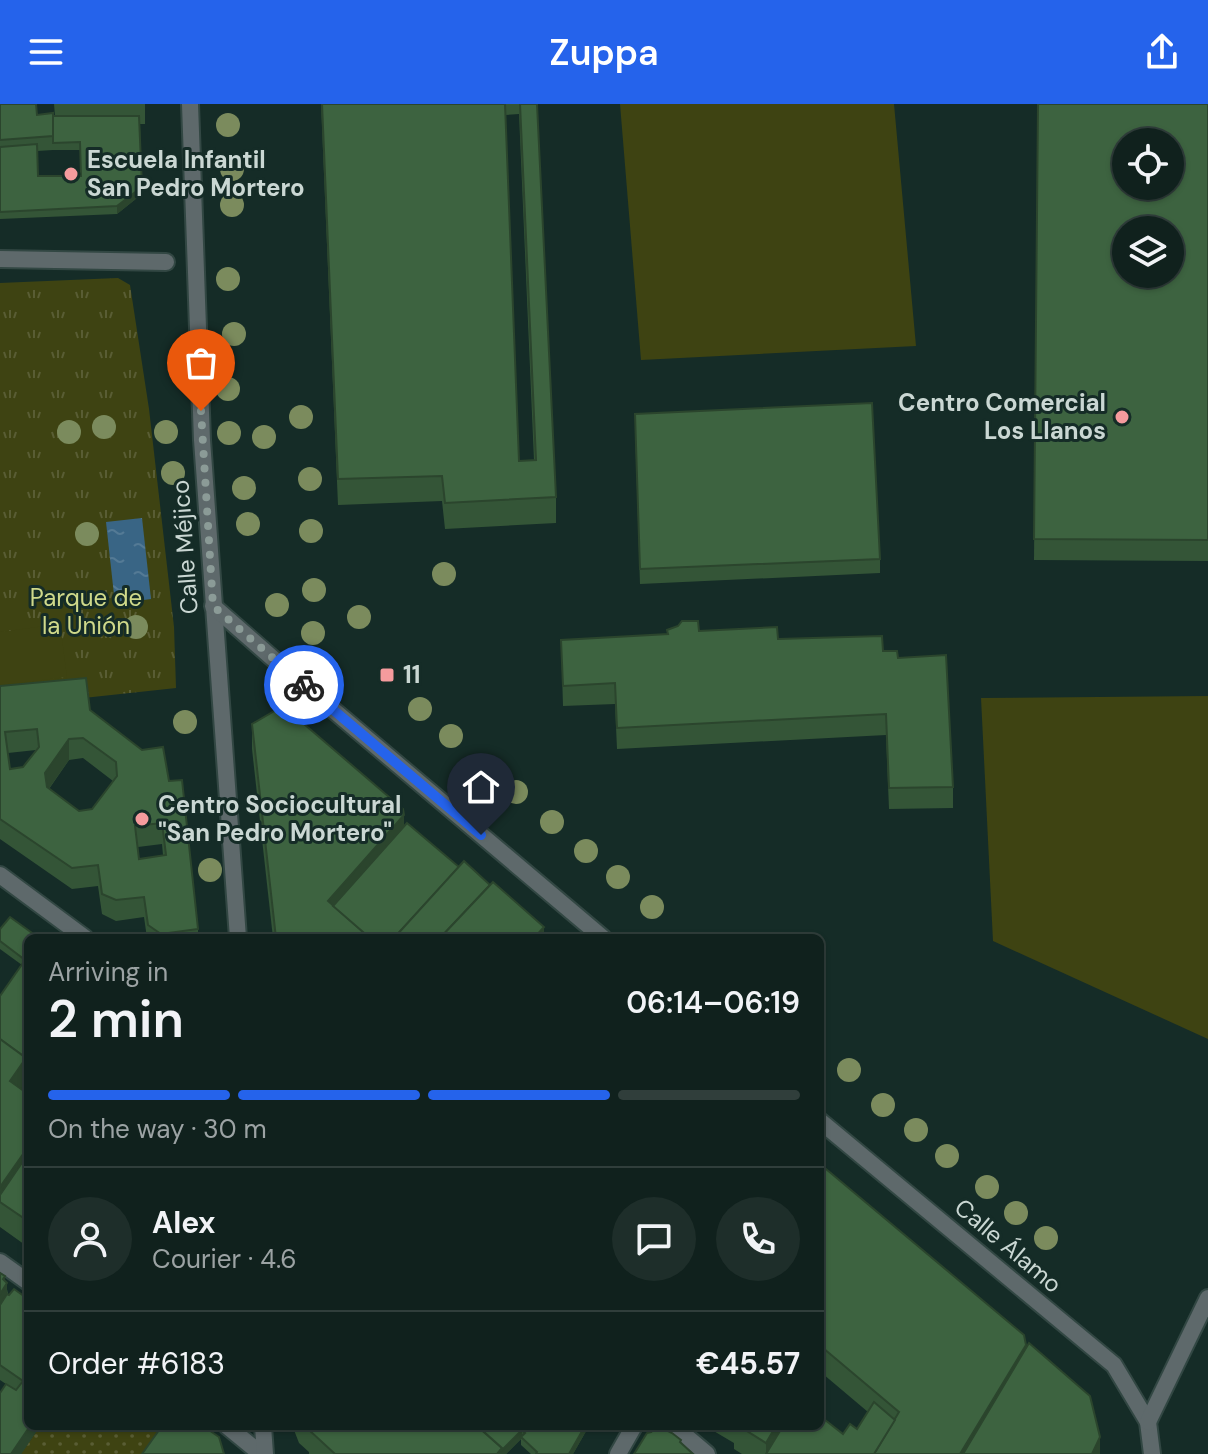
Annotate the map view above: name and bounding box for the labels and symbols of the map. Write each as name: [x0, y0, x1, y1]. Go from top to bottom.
place label: Escuela Infantil San Pedro Mortero: [87, 144, 305, 203]
marker: Escuela Infantil San Pedro Mortero: [62, 165, 80, 183]
pin: [167, 329, 235, 411]
place label: Centro Comercial Los Llanos: [898, 387, 1106, 446]
marker: Centro Comercial Los Llanos: [1113, 408, 1131, 426]
street label: Calle Méjico: [164, 479, 205, 615]
park label: Parque de la Unión: [30, 582, 142, 641]
courier: [264, 645, 344, 725]
place label: 11: [403, 659, 420, 690]
marker: 11: [378, 666, 396, 684]
pin: [447, 753, 515, 835]
place label: Centro Sociocultural "San Pedro Mortero": [158, 789, 401, 848]
marker: Centro Sociocultural "San Pedro Mortero": [133, 810, 151, 828]
street label: Calle Álamo: [948, 1192, 1068, 1300]

